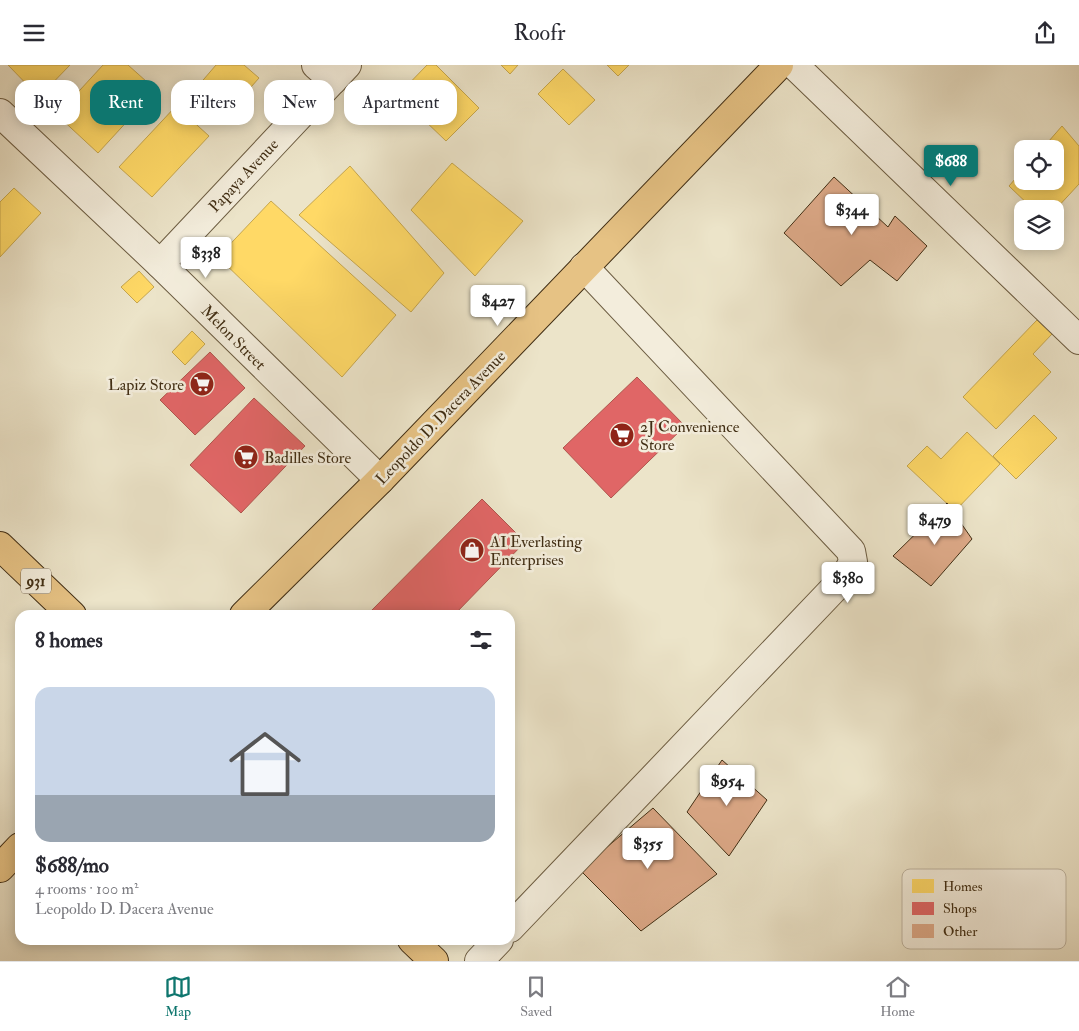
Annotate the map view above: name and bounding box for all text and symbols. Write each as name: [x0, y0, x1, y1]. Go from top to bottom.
icon: menu: [20, 19, 48, 47]
text: Roofr: [513, 19, 566, 47]
icon: share: [1031, 19, 1059, 47]
chip: Buy: [15, 80, 80, 125]
chip: Rent: [90, 80, 161, 125]
chip: Filters: [171, 80, 254, 125]
chip: New: [264, 80, 334, 125]
chip: Apartment: [344, 80, 457, 125]
street label: Papaya Avenue: [205, 135, 284, 217]
map controls: [1014, 140, 1064, 250]
button: locate: [1014, 140, 1064, 190]
pin: $688: [921, 145, 981, 187]
text: $688: [935, 151, 967, 171]
pin: $344: [822, 193, 882, 236]
text: $344: [836, 200, 868, 220]
button: layers: [1014, 200, 1064, 250]
pin: $338: [176, 237, 236, 279]
text: $338: [192, 243, 220, 263]
pin: $427: [468, 285, 528, 327]
text: $427: [481, 291, 515, 311]
street label: Melon Street: [197, 301, 270, 374]
street label: Leopoldo D. Dacera Avenue: [371, 346, 511, 490]
supermarket icon: Lapiz Store: [189, 371, 215, 397]
place label: Lapiz Store: [108, 375, 184, 396]
place label: 2J Convenience Store: [640, 417, 740, 455]
supermarket icon: 2J Convenience Store: [609, 422, 635, 448]
supermarket icon: Badilles Store: [233, 444, 259, 470]
place label: Badilles Store: [264, 448, 352, 468]
pin: $479: [905, 503, 965, 546]
text: $479: [919, 510, 951, 530]
place label: AI Everlasting Enterprises: [489, 532, 583, 571]
shop icon: AI Everlasting Enterprises: [459, 537, 485, 563]
pin: $380: [818, 561, 878, 604]
text: $380: [833, 568, 863, 588]
road number: 931: [21, 569, 51, 593]
icon: filters: [467, 626, 495, 654]
text: 8 homes: [35, 627, 103, 654]
icon: home: [220, 719, 310, 809]
pin: $954: [697, 765, 757, 807]
text: $954: [711, 771, 743, 791]
pin: $355: [618, 827, 678, 870]
text: $355: [633, 834, 663, 854]
text: $688/mo: [35, 852, 109, 879]
legend: [902, 869, 1066, 949]
text: Homes: [943, 878, 983, 895]
text: 4 rooms · 100 m²: [35, 879, 138, 899]
text: Leopoldo D. Dacera Avenue: [35, 899, 214, 919]
text: Shops: [943, 900, 977, 918]
text: Other: [943, 923, 978, 940]
tab: Map: [164, 973, 192, 1020]
tab: Saved: [520, 973, 552, 1020]
tab: Home: [880, 973, 915, 1020]

